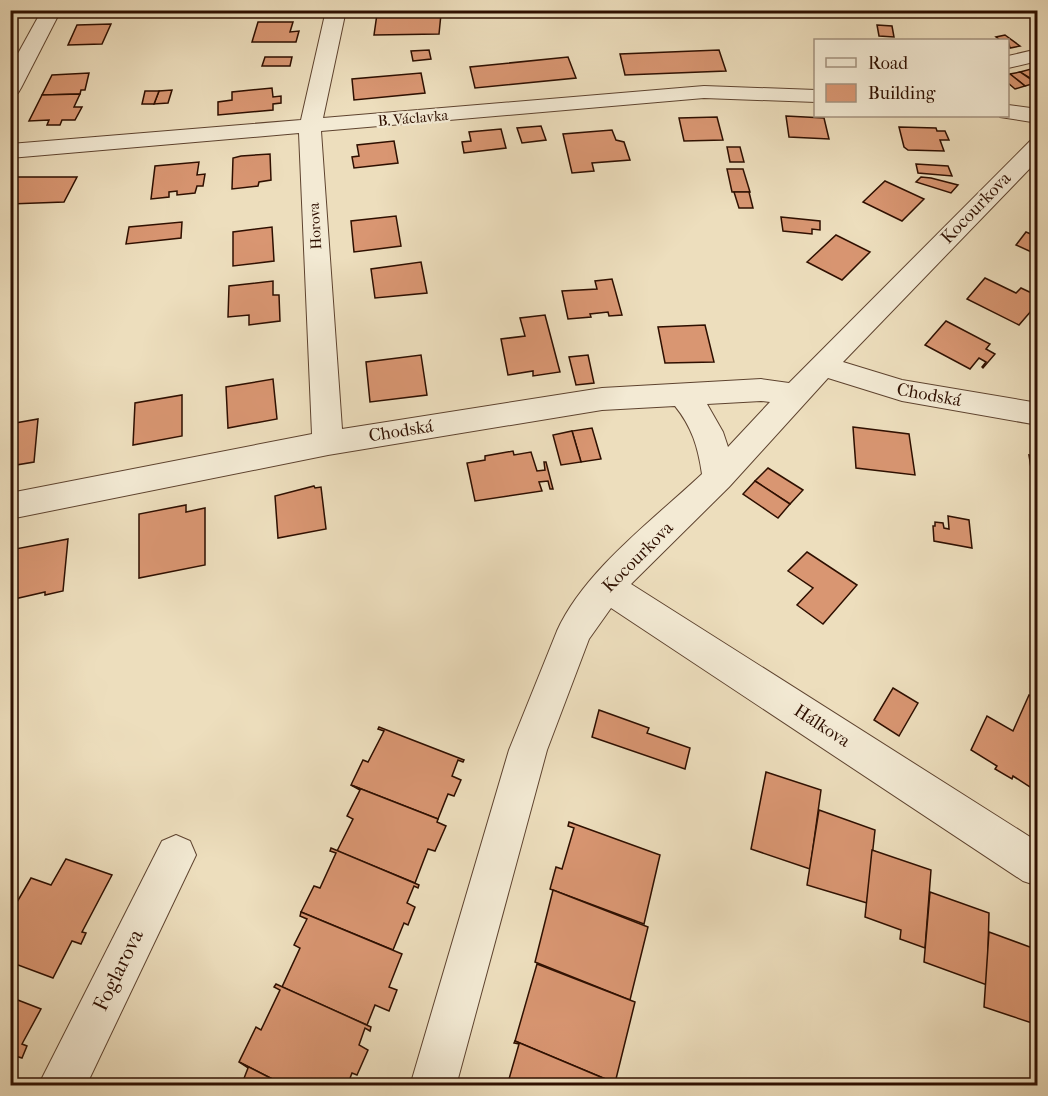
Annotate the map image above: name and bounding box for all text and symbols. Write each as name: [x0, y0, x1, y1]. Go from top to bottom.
legend: [814, 39, 1009, 117]
text: Road: [868, 53, 908, 74]
text: Building: [868, 83, 936, 104]
street label: B. Václavka: [377, 106, 450, 130]
street label: Kocourkova: [937, 167, 1016, 248]
street label: Horova: [305, 201, 325, 250]
street label: Chodská: [895, 379, 964, 411]
street label: Chodská: [367, 415, 436, 446]
street label: Kocourkova: [598, 517, 678, 597]
street label: Hálkova: [790, 700, 854, 752]
street label: Foglarova: [88, 925, 148, 1015]

